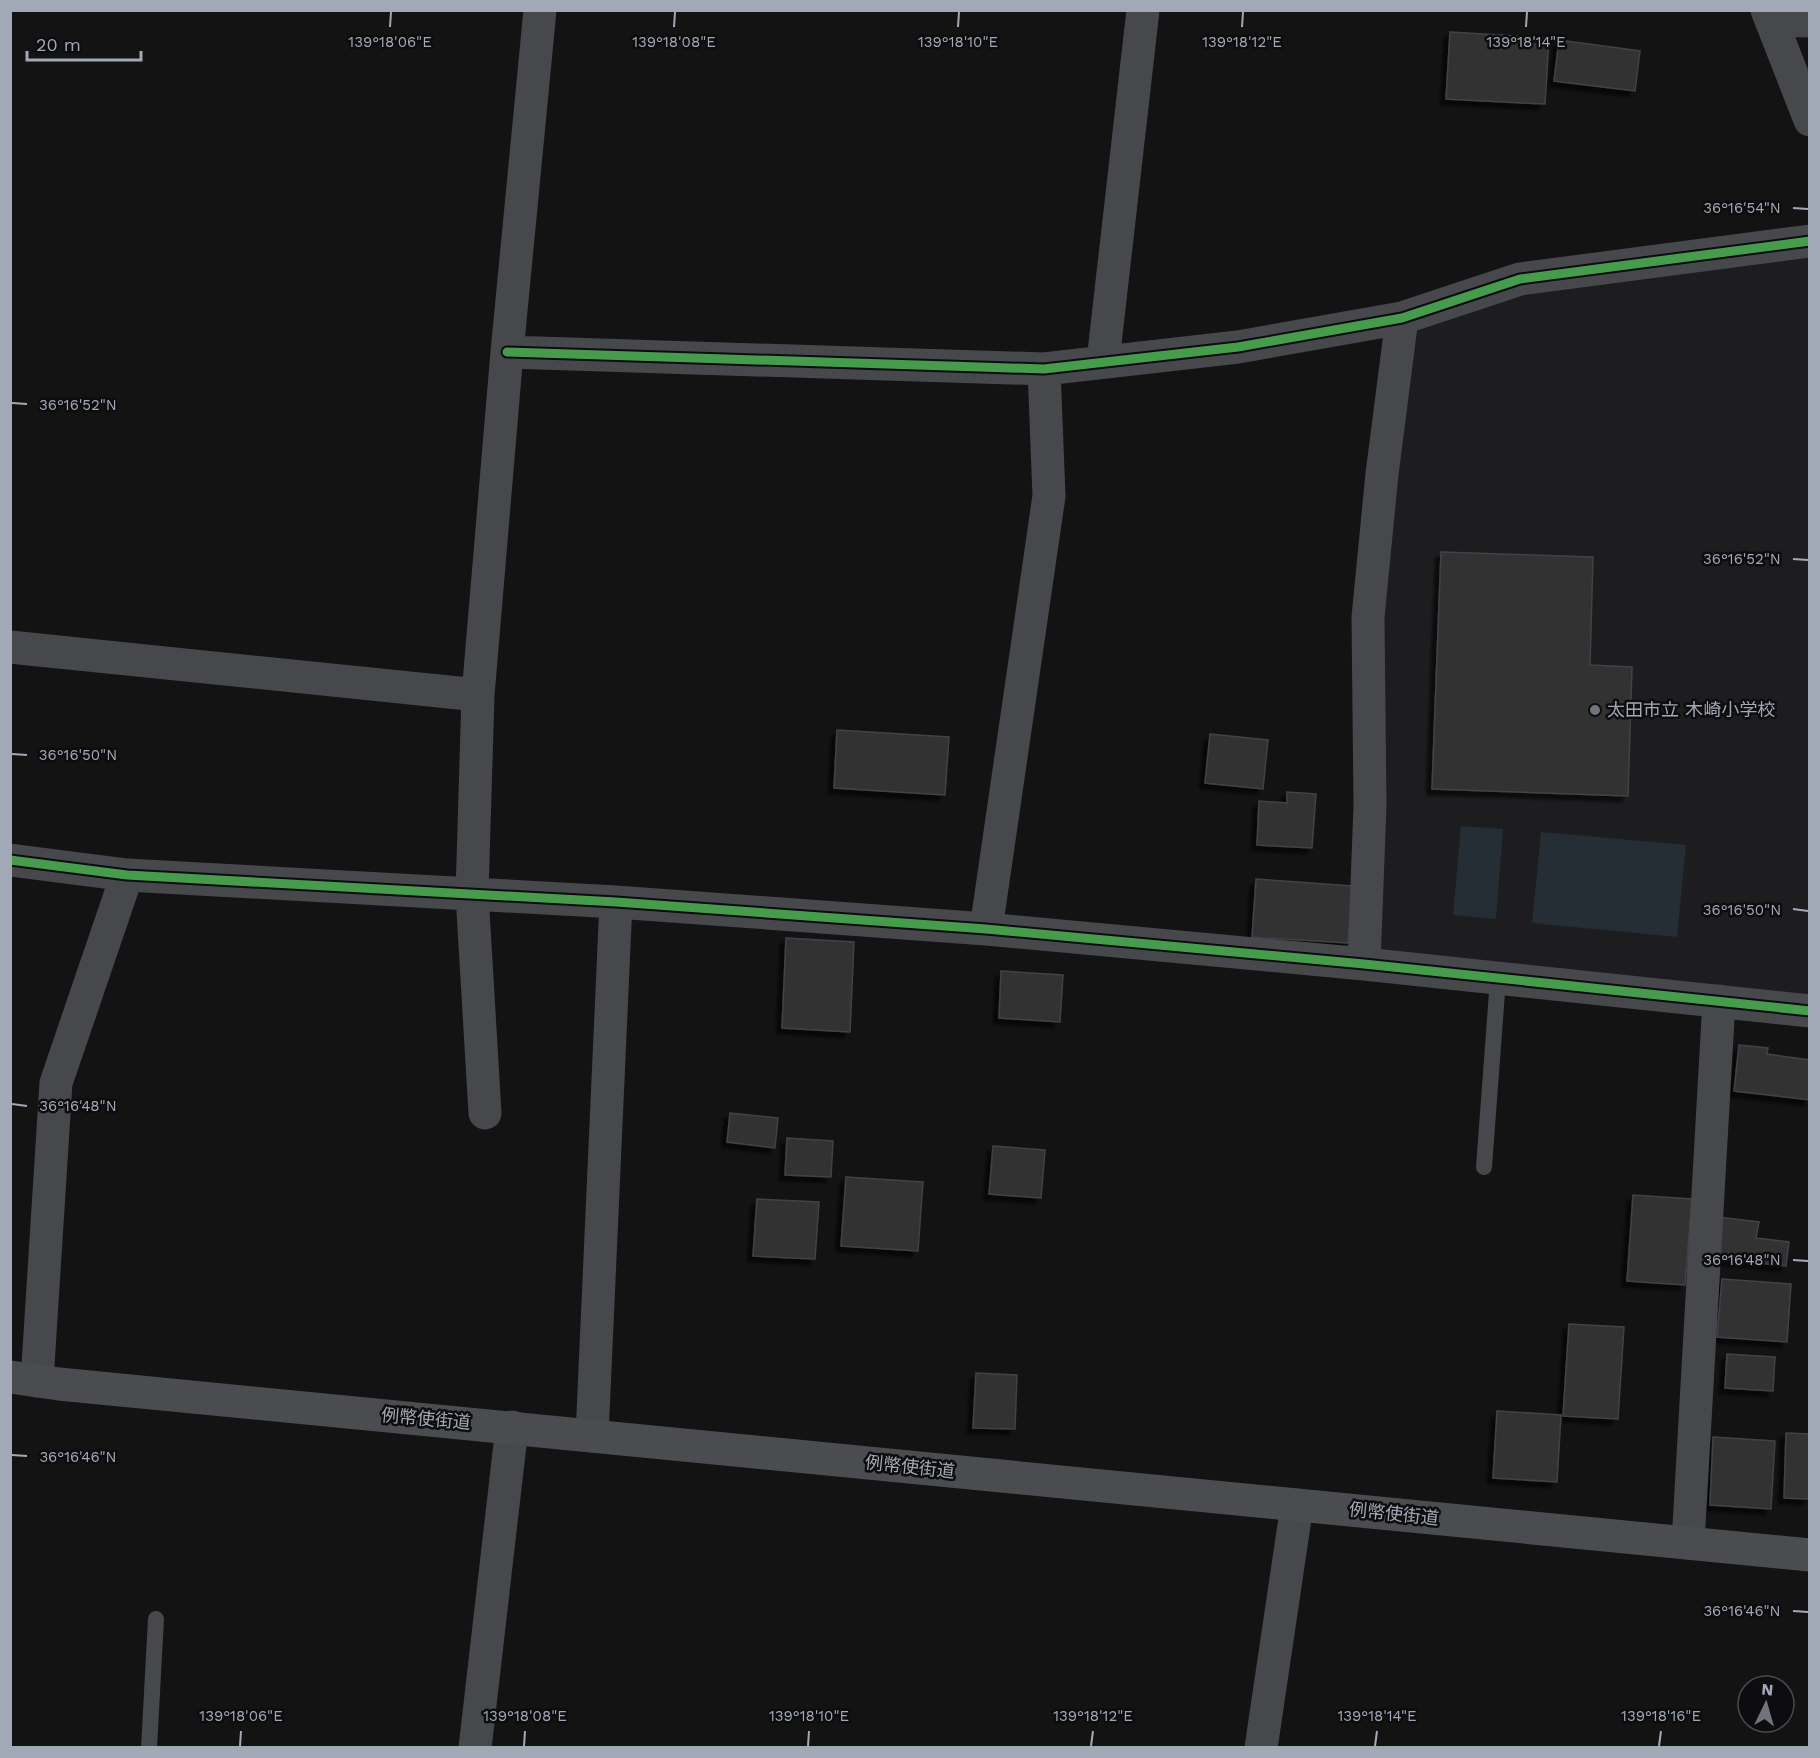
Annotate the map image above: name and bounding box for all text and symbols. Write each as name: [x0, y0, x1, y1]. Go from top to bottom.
scale bar: [27, 24, 141, 62]
text: 139°18'06"E: [348, 33, 432, 51]
text: 139°18'08"E: [632, 33, 716, 51]
text: 139°18'10"E: [918, 33, 998, 51]
text: 139°18'12"E: [1202, 33, 1282, 51]
text: 139°18'14"E: [1486, 33, 1566, 51]
text: 20 m: [36, 34, 81, 55]
text: 36°16'54"N: [1703, 199, 1781, 217]
text: 36°16'52"N: [39, 396, 117, 414]
text: 36°16'52"N: [1703, 550, 1781, 568]
place label: 太田市立 木崎小学校: [1607, 699, 1775, 720]
marker: 太田市立 木崎小学校: [1588, 703, 1602, 717]
text: 36°16'50"N: [39, 746, 117, 764]
text: 36°16'50"N: [1703, 901, 1781, 919]
text: 36°16'48"N: [39, 1097, 117, 1115]
text: 36°16'48"N: [1703, 1251, 1781, 1269]
street label: 例幣使街道: [380, 1404, 472, 1433]
text: 36°16'46"N: [39, 1448, 117, 1466]
street label: 例幣使街道: [864, 1451, 956, 1482]
street label: 例幣使街道: [1348, 1498, 1440, 1529]
text: 36°16'46"N: [1703, 1602, 1781, 1620]
north arrow: [1736, 1674, 1796, 1734]
text: N: [1761, 1680, 1774, 1700]
text: 139°18'06"E: [199, 1707, 283, 1725]
text: 139°18'08"E: [483, 1707, 567, 1725]
text: 139°18'10"E: [769, 1707, 849, 1725]
text: 139°18'12"E: [1053, 1707, 1133, 1725]
text: 139°18'14"E: [1337, 1707, 1417, 1725]
text: 139°18'16"E: [1621, 1707, 1701, 1725]

